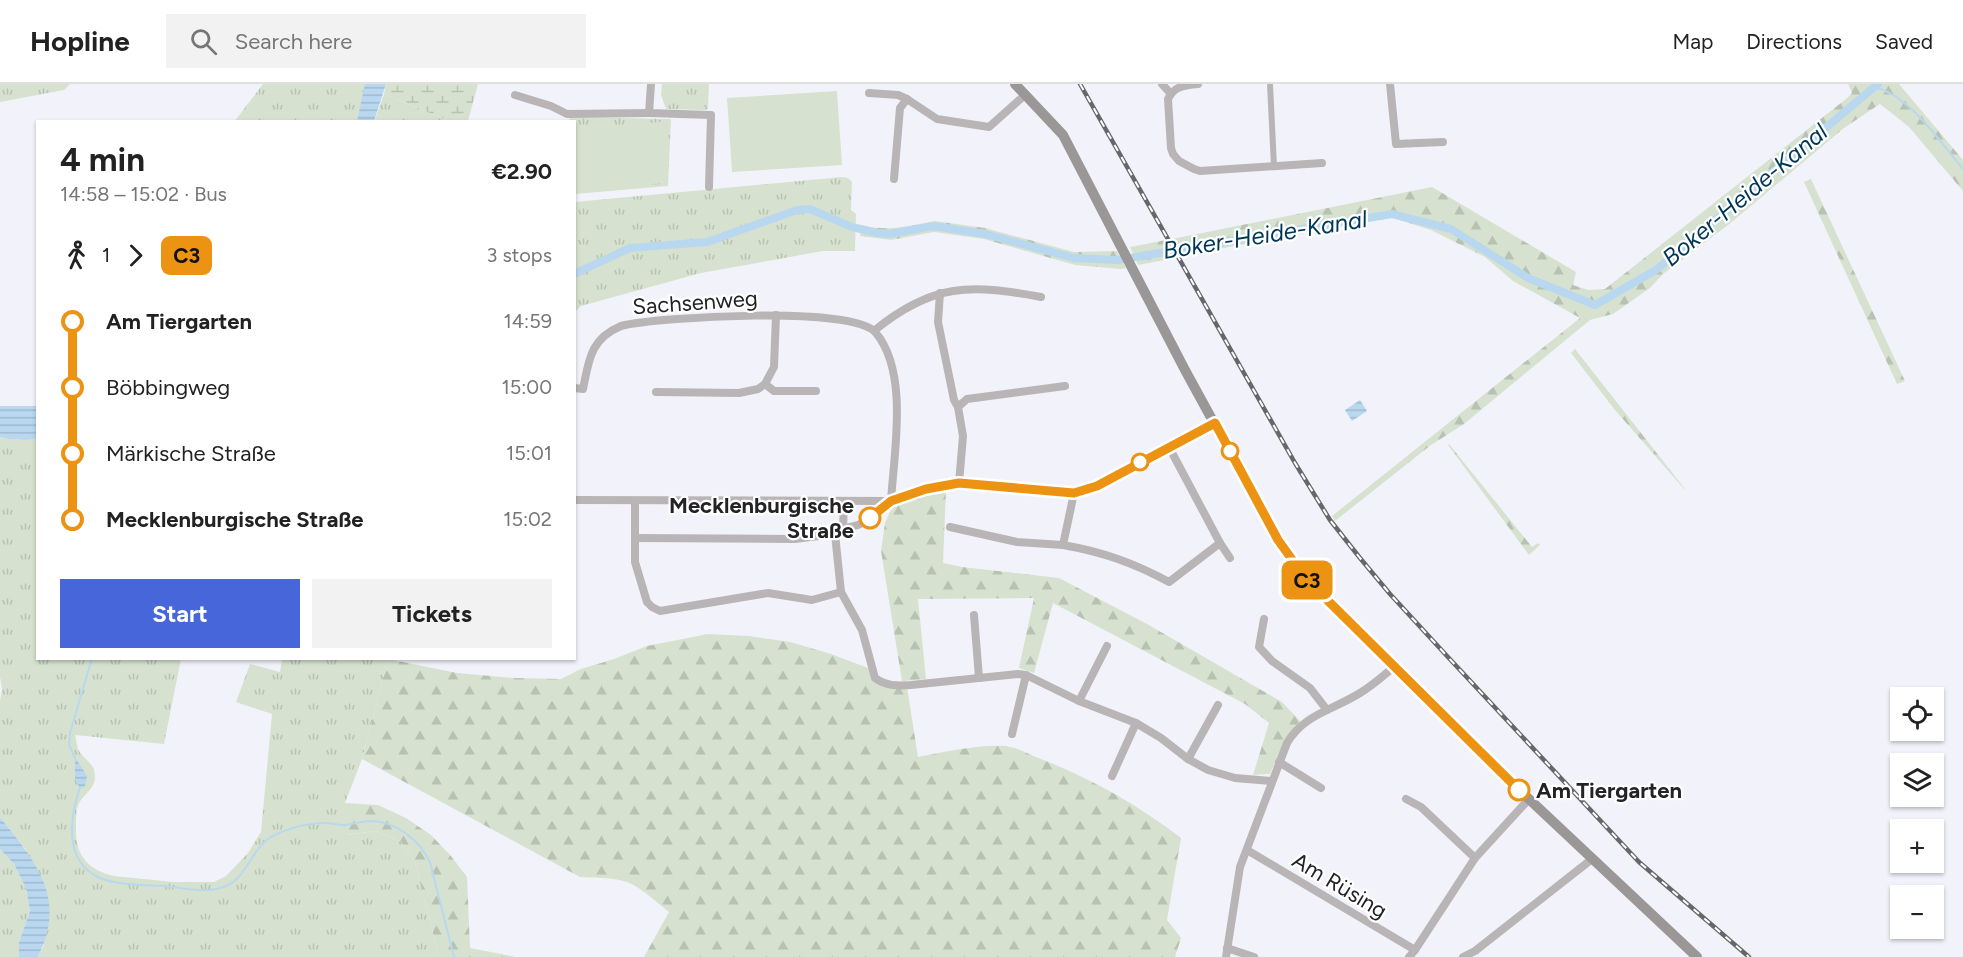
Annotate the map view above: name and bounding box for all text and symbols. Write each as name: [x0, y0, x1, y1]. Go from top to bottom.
search box: [166, 14, 586, 68]
text: Hopline: [30, 24, 130, 58]
icon: search: [187, 25, 220, 58]
text: Search here: [235, 28, 352, 55]
text: Map: [1672, 29, 1713, 54]
text: Directions: [1746, 29, 1842, 54]
text: Saved: [1875, 29, 1933, 54]
water label: Boker-Heide-Kanal: [1656, 117, 1834, 272]
text: 4 min: [60, 140, 145, 179]
text: €2.90: [491, 158, 552, 185]
text: 14:58 – 15:02 · Bus: [60, 182, 227, 206]
water label: Boker-Heide-Kanal: [1161, 204, 1370, 265]
icon: walk: [60, 239, 93, 272]
icon: forward: [119, 239, 152, 272]
text: 1: [102, 243, 110, 267]
text: C3: [173, 243, 200, 268]
text: 3 stops: [487, 243, 552, 267]
street label: Sachsenweg: [632, 285, 758, 320]
text: Am Tiergarten: [106, 308, 252, 335]
text: 14:59: [503, 309, 552, 333]
text: Böbbingweg: [106, 374, 230, 401]
text: 15:00: [502, 375, 552, 399]
text: Märkische Straße: [106, 440, 276, 467]
text: 15:01: [506, 441, 552, 465]
unlabelled marker: [1221, 442, 1239, 460]
unlabelled marker: [1131, 453, 1149, 471]
place label: Mecklenburgische Straße: [669, 492, 854, 544]
text: Mecklenburgische Straße: [106, 506, 364, 533]
text: 15:02: [503, 507, 552, 531]
marker: Mecklenburgische Straße: [859, 507, 881, 529]
line badge: C3: [1280, 560, 1334, 600]
text: C3: [1294, 568, 1320, 593]
button: Start: [60, 579, 300, 648]
button: Tickets: [312, 579, 552, 648]
map controls: [1890, 687, 1944, 939]
button: locate: [1890, 687, 1944, 741]
button: layers: [1890, 753, 1944, 807]
place label: Am Tiergarten: [1536, 777, 1682, 804]
marker: Am Tiergarten: [1508, 779, 1530, 801]
button: +: [1890, 819, 1944, 873]
street label: Am Rüsing: [1288, 847, 1392, 924]
button: −: [1890, 885, 1944, 939]

